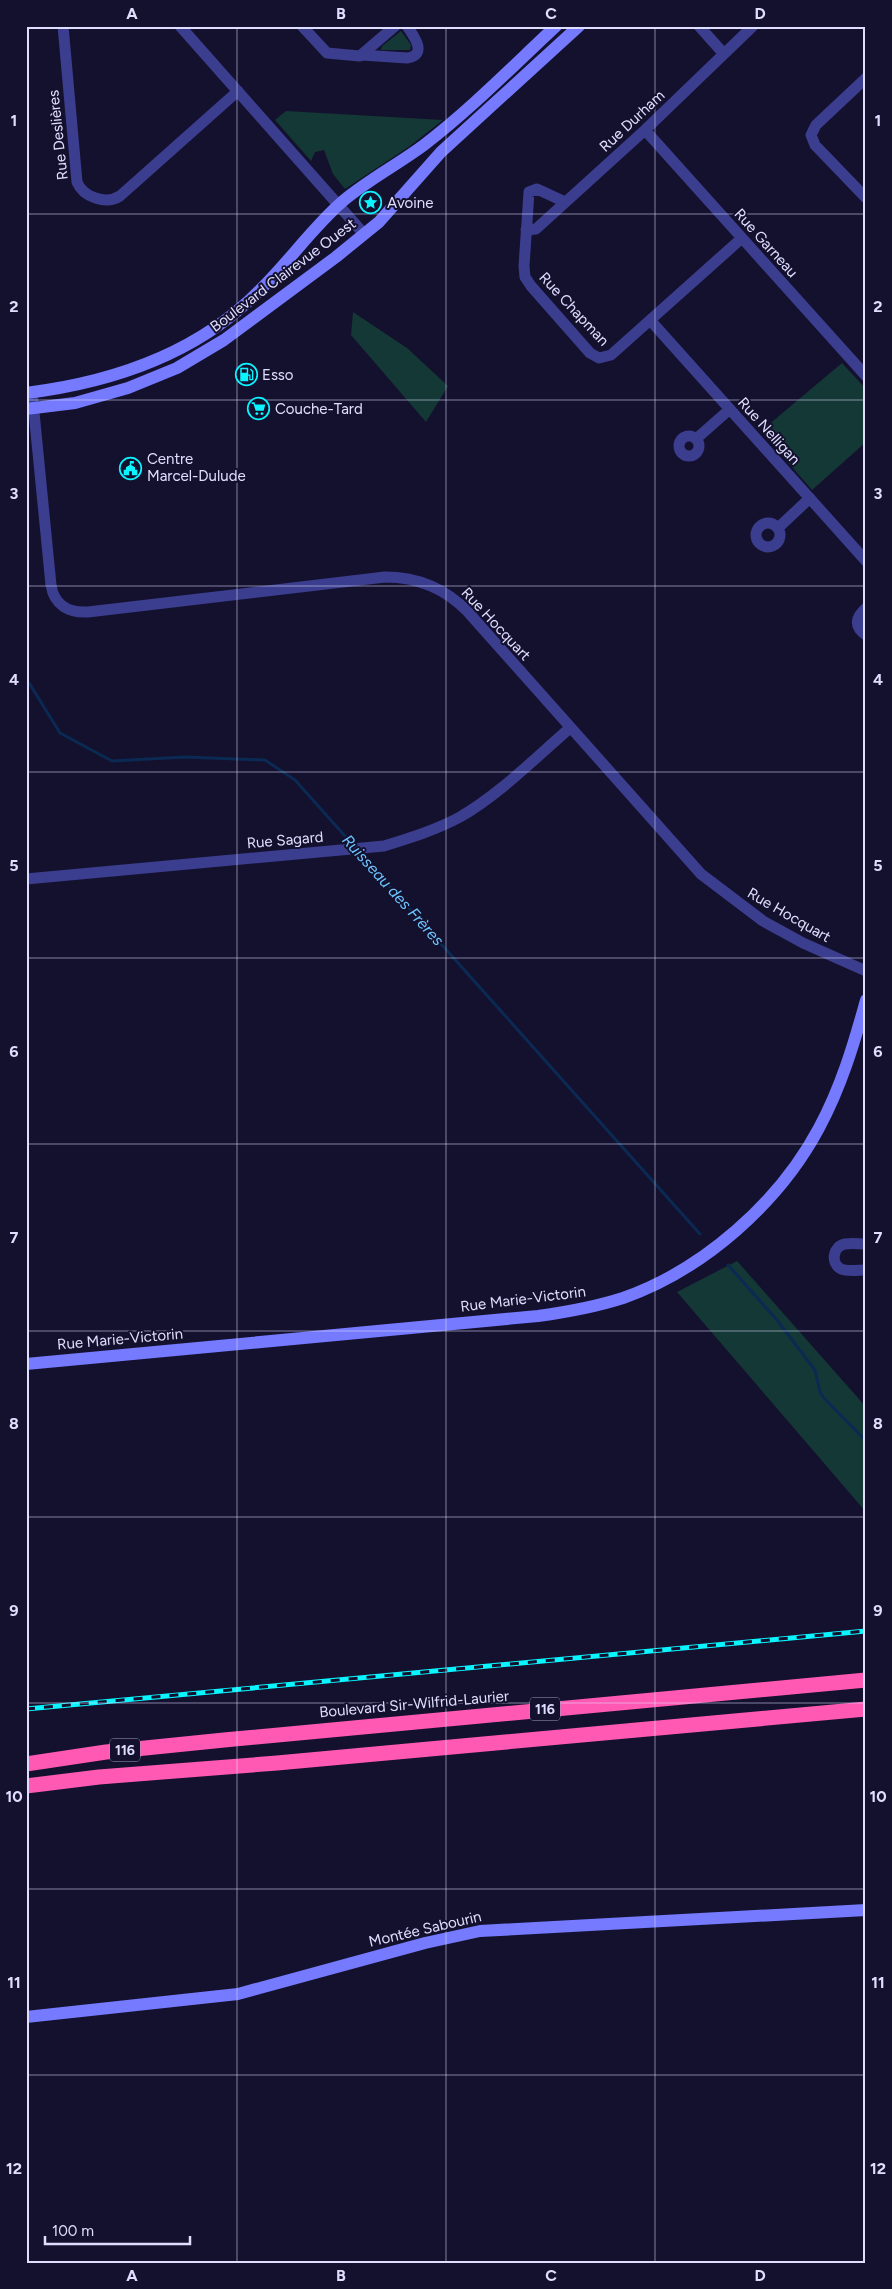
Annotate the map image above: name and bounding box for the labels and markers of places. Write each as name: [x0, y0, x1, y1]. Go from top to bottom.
place icon: Avoine: [359, 191, 383, 215]
place label: Avoine: [387, 194, 433, 212]
fuel station icon: Esso: [234, 363, 258, 387]
place label: Esso: [262, 366, 294, 384]
supermarket icon: Couche-Tard: [247, 397, 271, 421]
place label: Couche-Tard: [275, 400, 363, 418]
place label: Centre Marcel-Dulude: [147, 450, 246, 485]
public building icon: Centre Marcel-Dulude: [119, 456, 143, 480]

